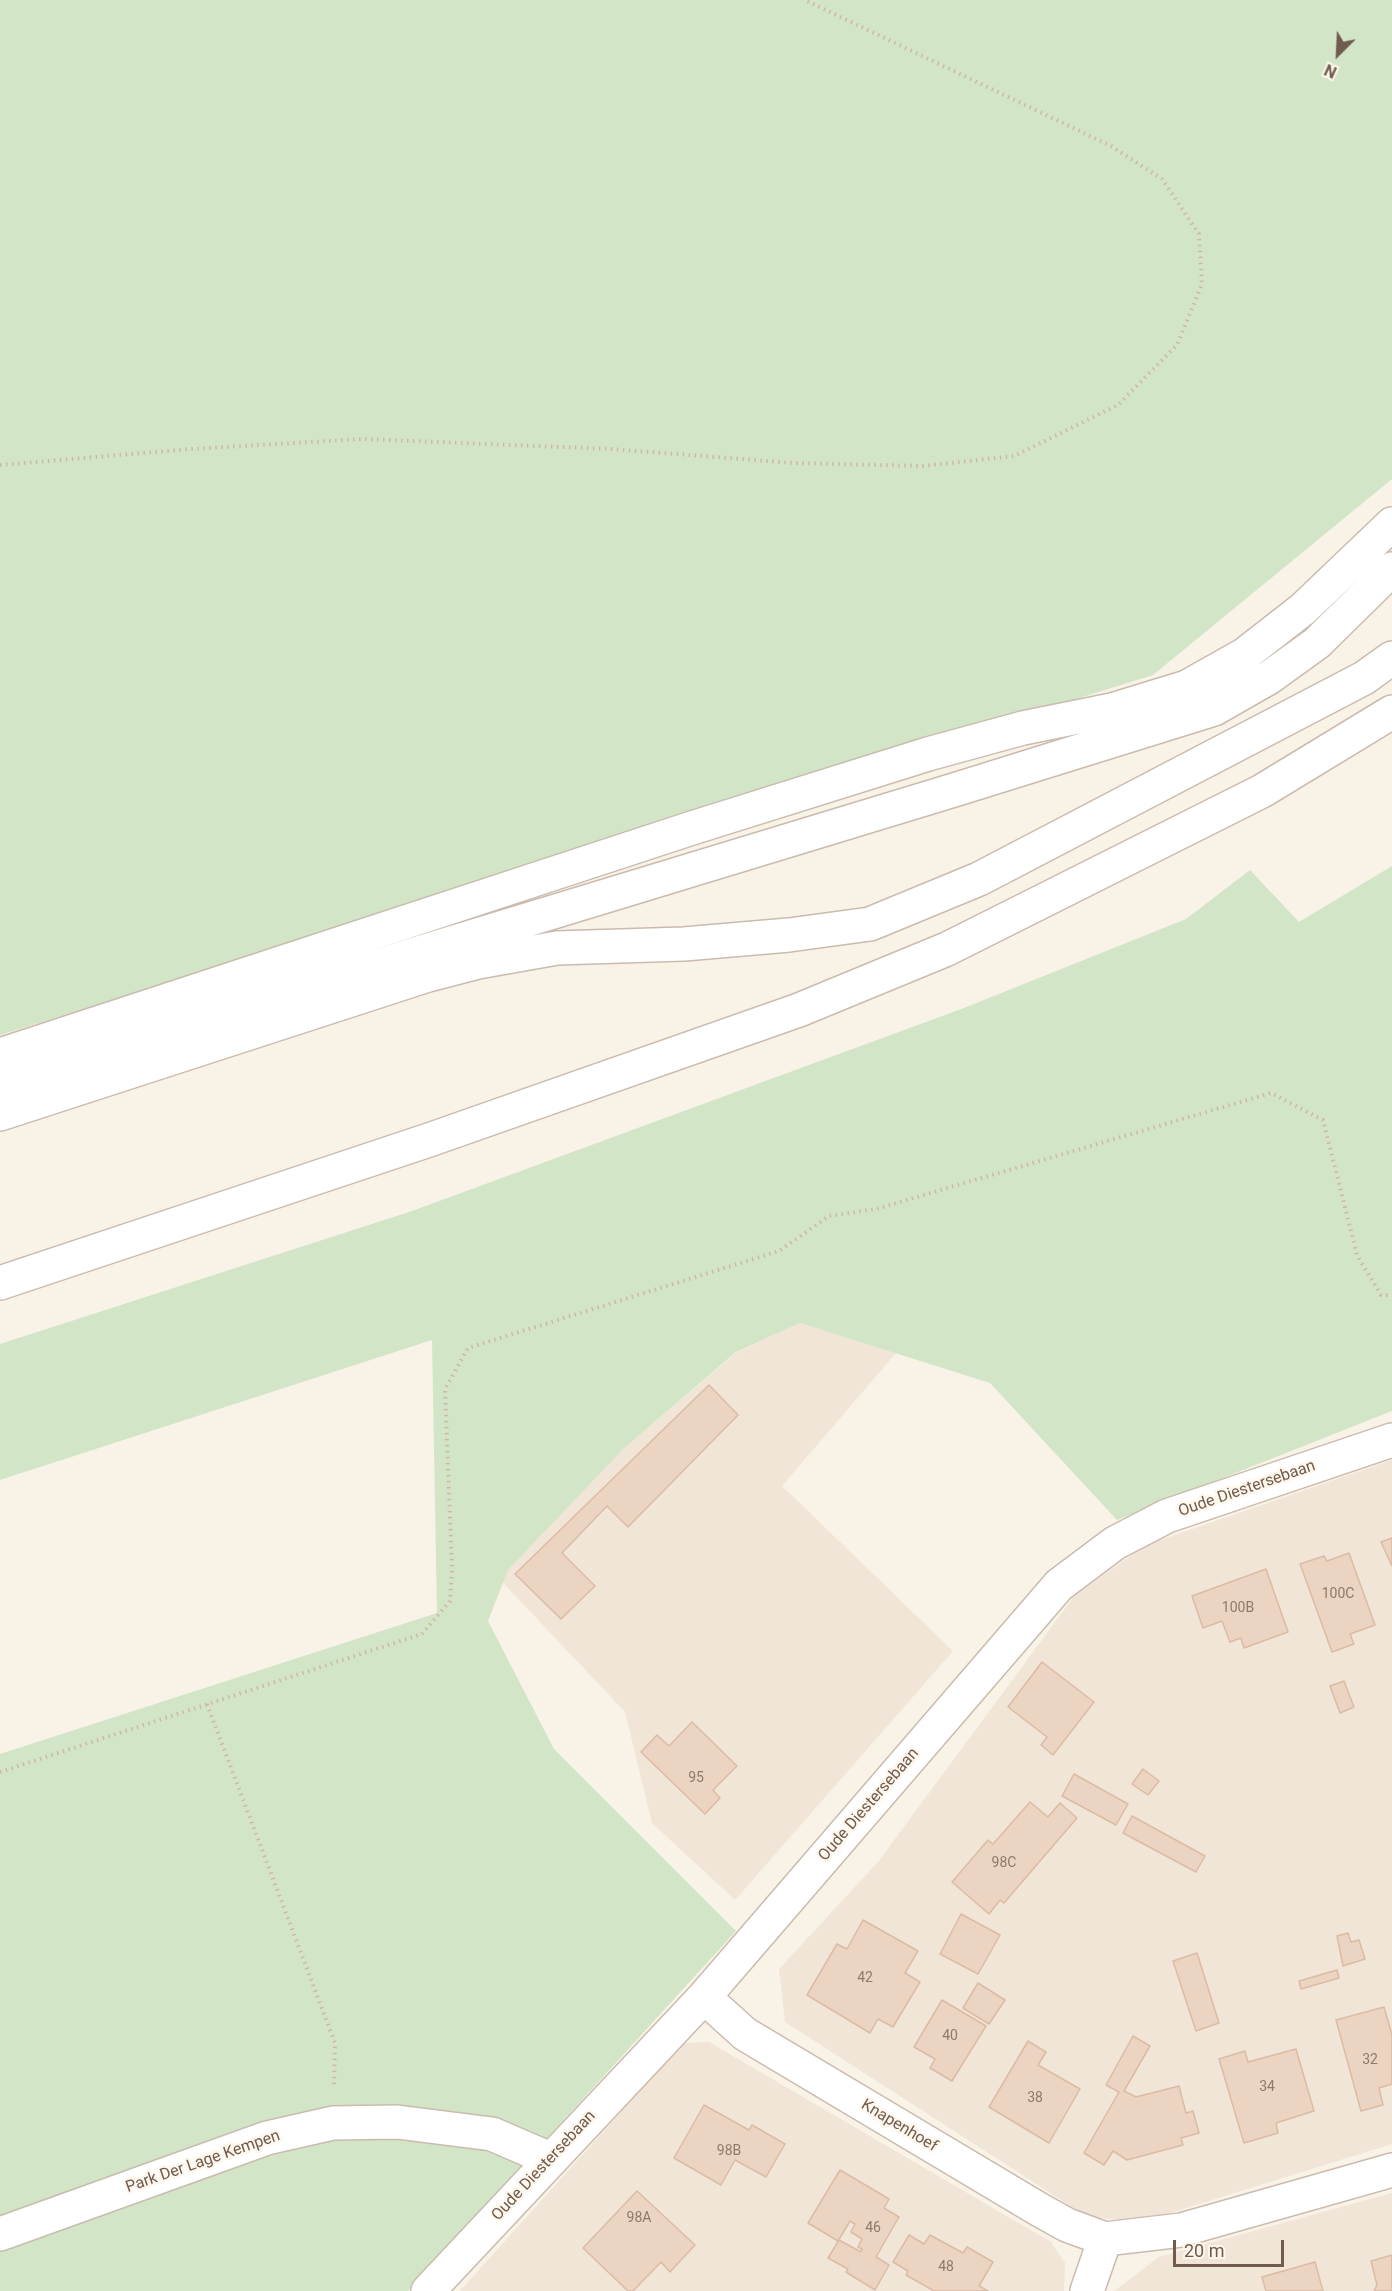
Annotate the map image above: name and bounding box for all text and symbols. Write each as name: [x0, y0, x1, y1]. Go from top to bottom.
north arrow: [1308, 24, 1368, 84]
text: N: [1321, 60, 1340, 82]
street label: Oude Diestersebaan: [1176, 1457, 1318, 1521]
house number: 100C: [1322, 1586, 1354, 1602]
house number: 100B: [1222, 1600, 1254, 1616]
street label: Oude Diestersebaan: [815, 1745, 923, 1865]
house number: 95: [688, 1770, 704, 1786]
house number: 98C: [992, 1855, 1016, 1871]
house number: 42: [857, 1970, 873, 1986]
house number: 40: [942, 2028, 958, 2044]
house number: 32: [1362, 2052, 1378, 2068]
house number: 34: [1259, 2079, 1275, 2095]
house number: 38: [1027, 2090, 1043, 2106]
street label: Knapenhoef: [857, 2096, 941, 2156]
street label: Oude Diestersebaan: [488, 2107, 600, 2225]
street label: Park Der Lage Kempen: [123, 2127, 283, 2197]
house number: 98B: [717, 2143, 741, 2159]
house number: 98A: [627, 2210, 651, 2226]
house number: 46: [865, 2220, 881, 2236]
scale bar: [1176, 2228, 1287, 2266]
text: 20 m: [1184, 2240, 1224, 2261]
house number: 48: [938, 2259, 954, 2275]

